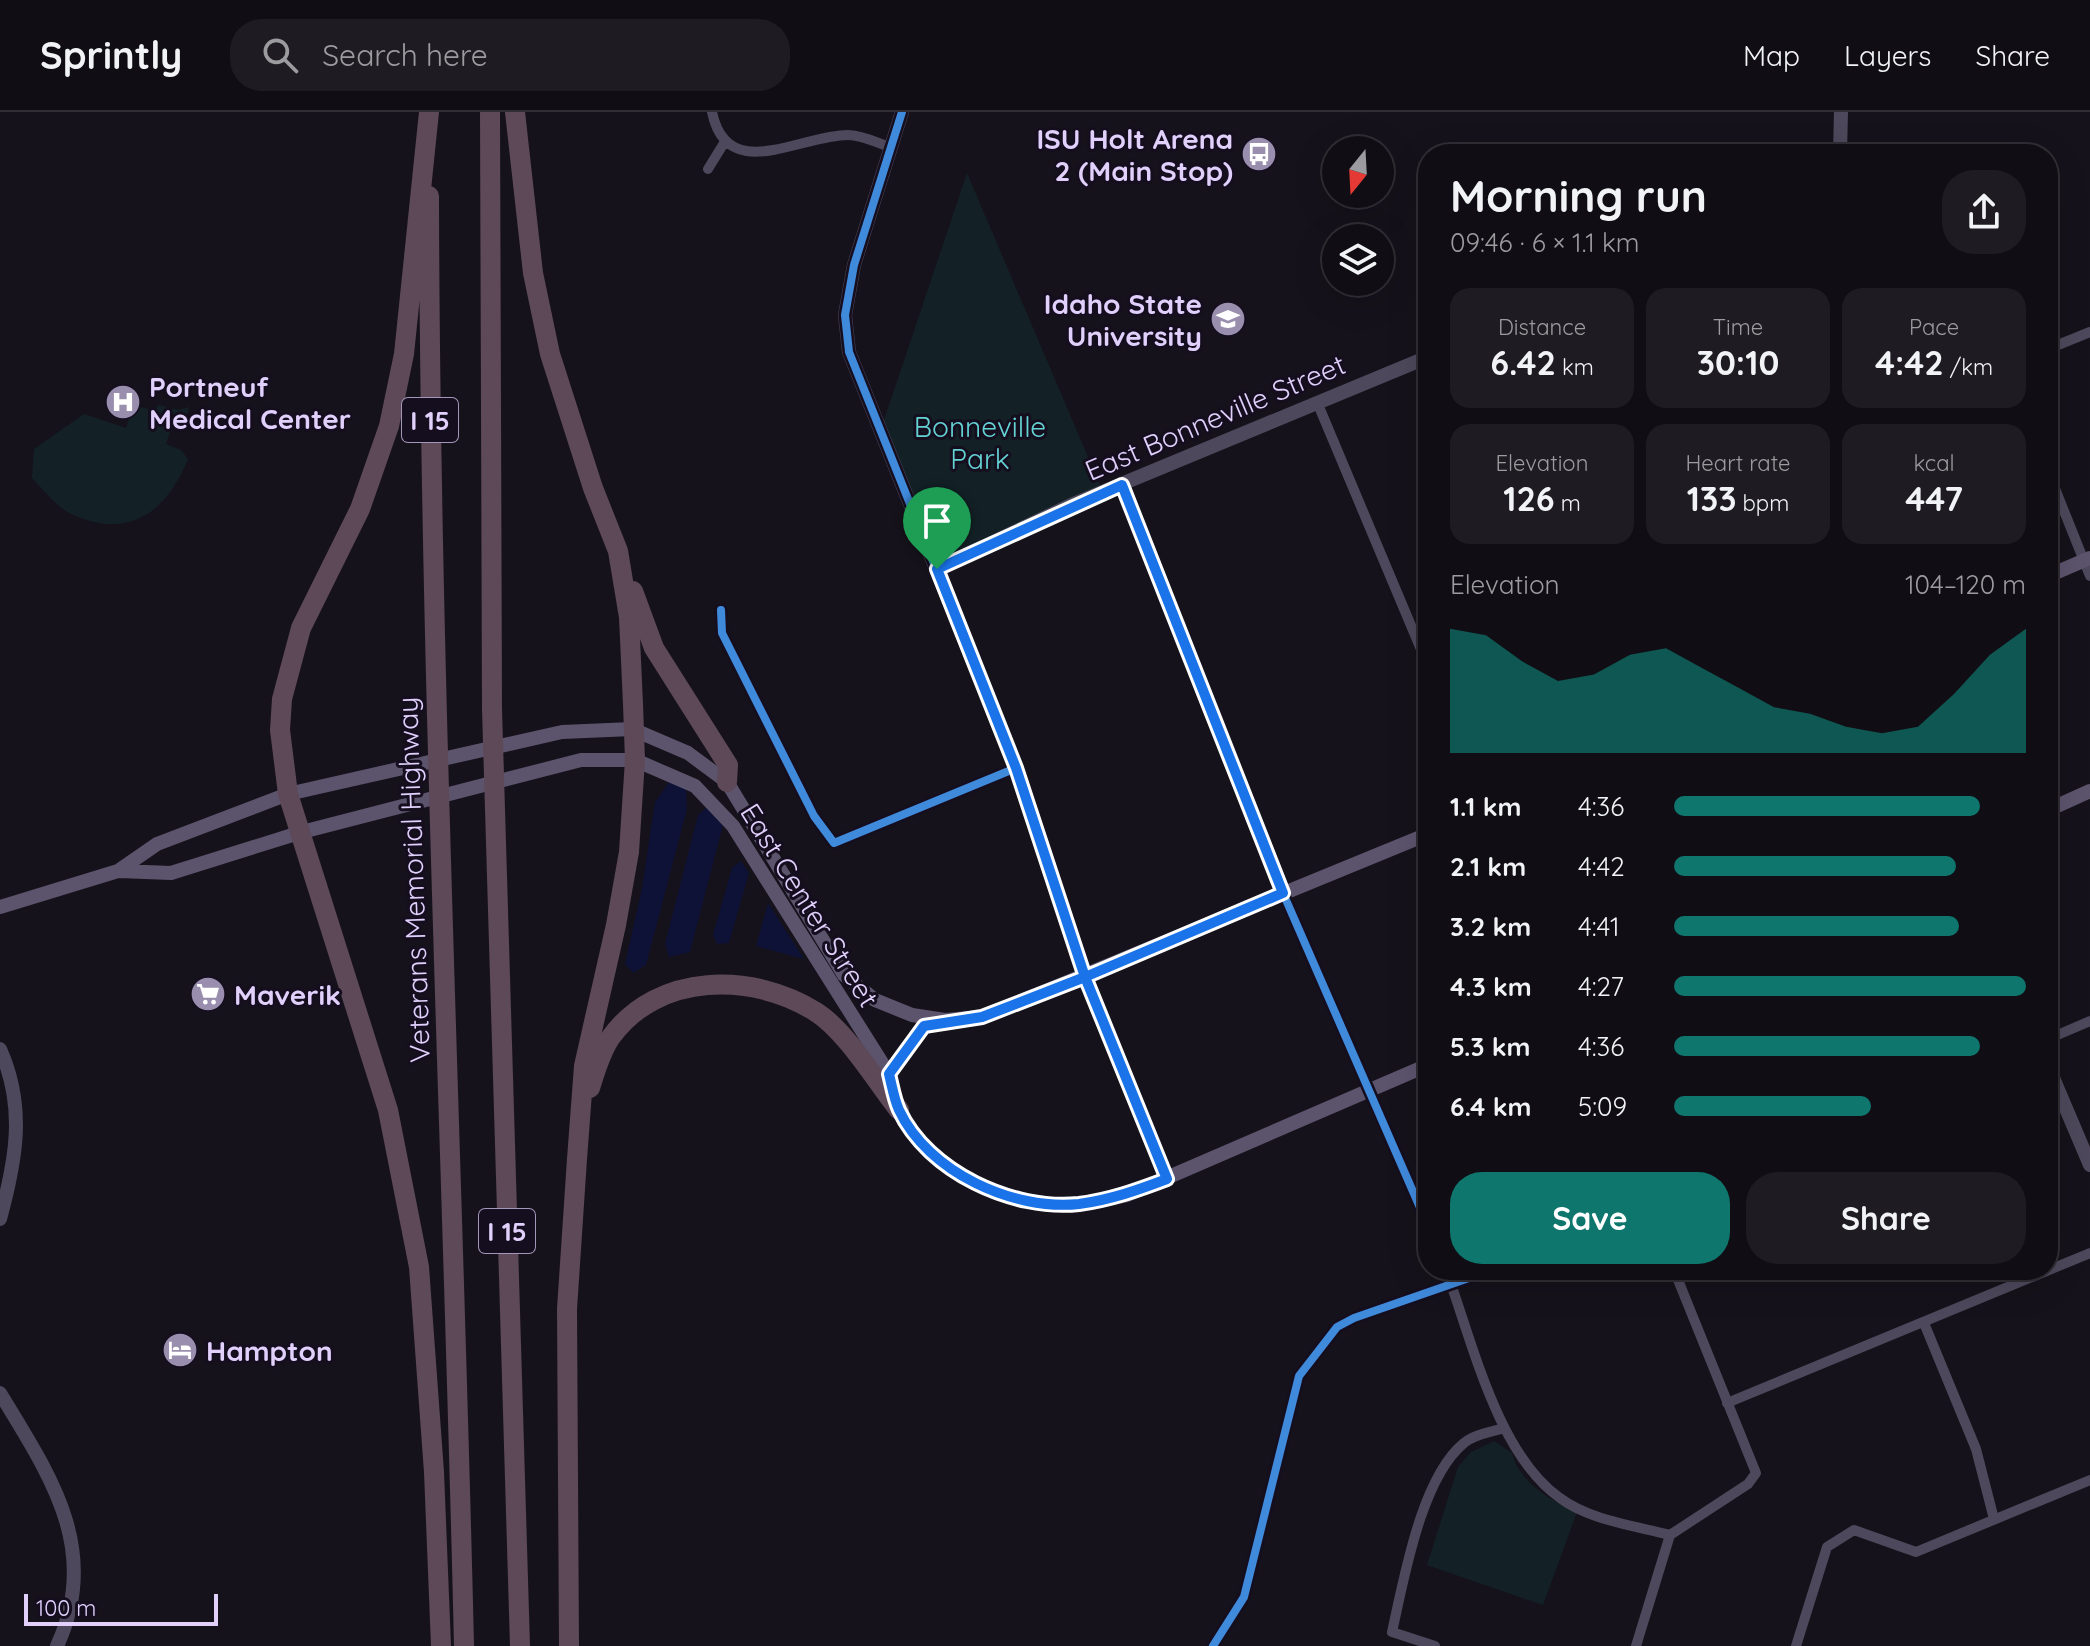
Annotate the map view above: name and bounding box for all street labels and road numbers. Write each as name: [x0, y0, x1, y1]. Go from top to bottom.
street label: East Bonneville Street: [1079, 346, 1351, 488]
road number: I 15: [402, 398, 458, 442]
street label: Veterans Memorial Highway: [389, 696, 437, 1064]
street label: East Center Street: [733, 797, 887, 1013]
road number: I 15: [479, 1209, 535, 1253]

